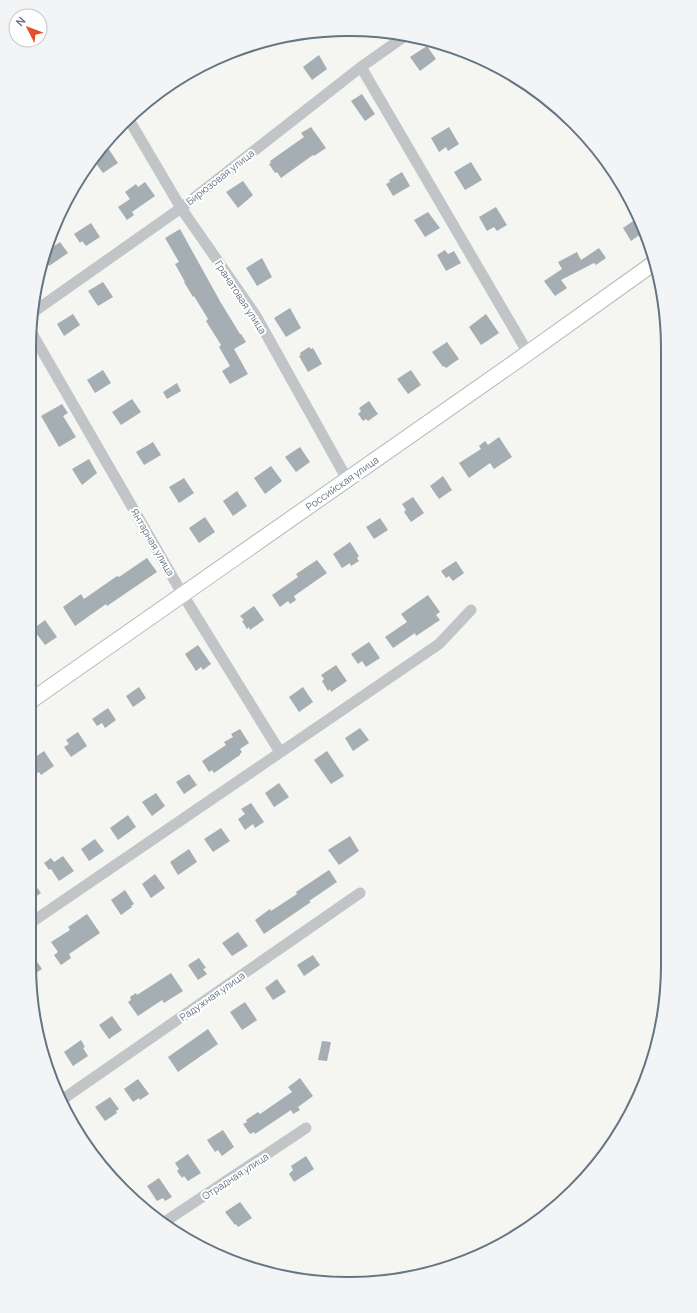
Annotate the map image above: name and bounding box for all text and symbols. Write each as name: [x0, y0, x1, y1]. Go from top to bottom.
north arrow: [8, 8, 48, 48]
text: N: [12, 13, 28, 29]
street label: Бирюзовая улица: [183, 146, 257, 208]
street label: Гранатовая улица: [212, 257, 270, 337]
street label: Российская улица: [303, 453, 381, 513]
street label: Янтарная улица: [128, 506, 178, 578]
street label: Радужная улица: [176, 968, 248, 1024]
street label: Отрадная улица: [199, 1149, 271, 1203]

